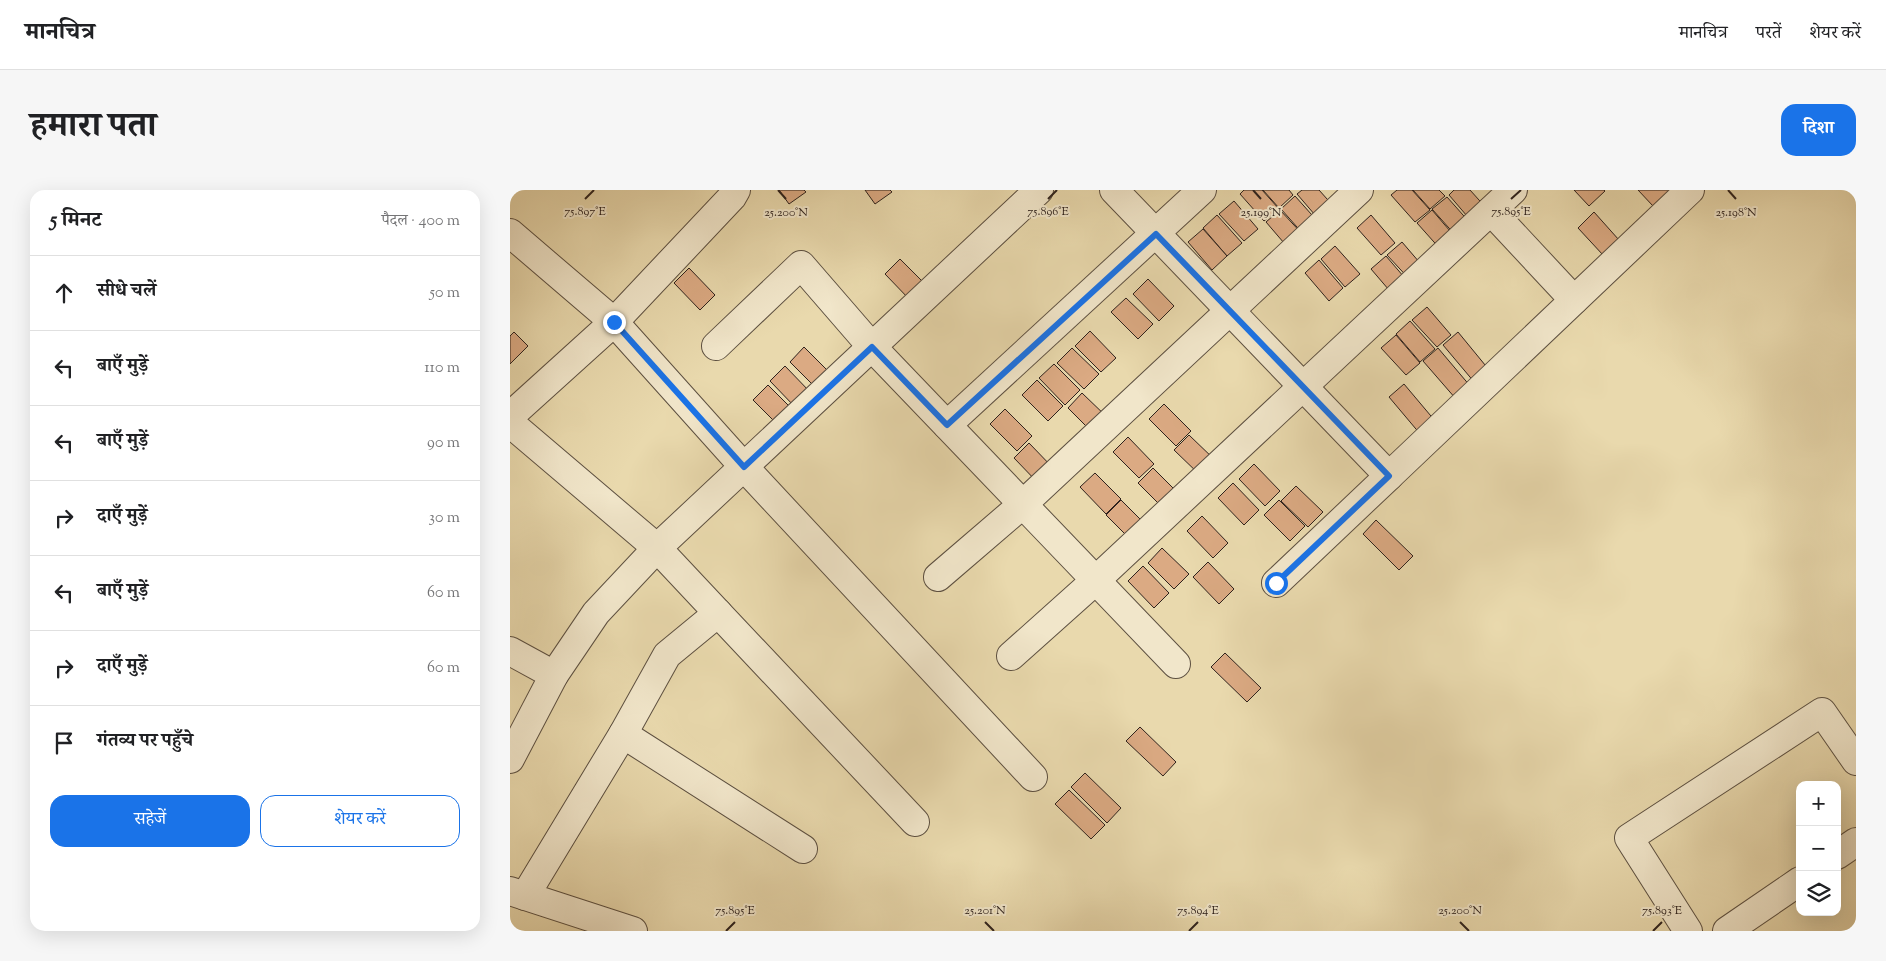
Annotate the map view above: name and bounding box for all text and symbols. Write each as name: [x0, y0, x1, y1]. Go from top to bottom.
text: मानचित्र: [25, 16, 95, 50]
text: मानचित्र: [1679, 21, 1728, 47]
text: परतें: [1756, 21, 1781, 47]
text: शेयर करें: [1809, 21, 1861, 47]
text: हमारा पता: [30, 102, 157, 153]
button: दिशा: [1781, 104, 1856, 156]
text: 75.897°E: [564, 203, 606, 221]
text: 75.896°E: [1027, 203, 1069, 221]
text: 75.895°E: [1491, 203, 1532, 221]
text: 25.200°N: [764, 204, 808, 222]
text: 25.199°N: [1241, 204, 1282, 222]
text: 25.198°N: [1715, 204, 1757, 222]
text: 5 मिनट: [50, 206, 101, 236]
text: पैदल · 400 m: [382, 210, 460, 233]
text: सीधे चलें: [97, 278, 156, 305]
icon: ahead: [50, 279, 78, 307]
text: 50 m: [429, 282, 460, 305]
route end: [603, 311, 626, 334]
text: बाएँ मुड़ें: [97, 353, 148, 380]
icon: left: [50, 354, 78, 382]
text: 110 m: [424, 357, 460, 380]
text: बाएँ मुड़ें: [97, 428, 148, 455]
icon: left: [50, 429, 78, 457]
text: 90 m: [427, 432, 460, 455]
text: दाएँ मुड़ें: [97, 503, 148, 530]
icon: right: [50, 504, 78, 532]
text: 30 m: [429, 507, 460, 530]
route start: [1265, 572, 1288, 595]
text: बाएँ मुड़ें: [97, 578, 148, 605]
icon: left: [50, 579, 78, 607]
text: 60 m: [427, 582, 460, 605]
text: दाएँ मुड़ें: [97, 653, 148, 680]
icon: right: [50, 654, 78, 682]
text: 60 m: [427, 657, 460, 680]
text: गंतव्य पर पहुँचे: [97, 728, 193, 755]
icon: arrive: [50, 729, 78, 757]
map controls: [1796, 781, 1841, 916]
button: +: [1796, 781, 1841, 826]
button: सहेजें: [50, 795, 250, 847]
button: शेयर करें: [260, 795, 460, 847]
button: −: [1796, 826, 1841, 871]
button: layers: [1796, 871, 1841, 916]
text: 75.895°E: [715, 902, 756, 920]
text: 25.201°N: [964, 902, 1006, 920]
text: 75.894°E: [1177, 902, 1219, 920]
text: 25.200°N: [1438, 902, 1482, 920]
text: 75.893°E: [1642, 902, 1683, 920]

